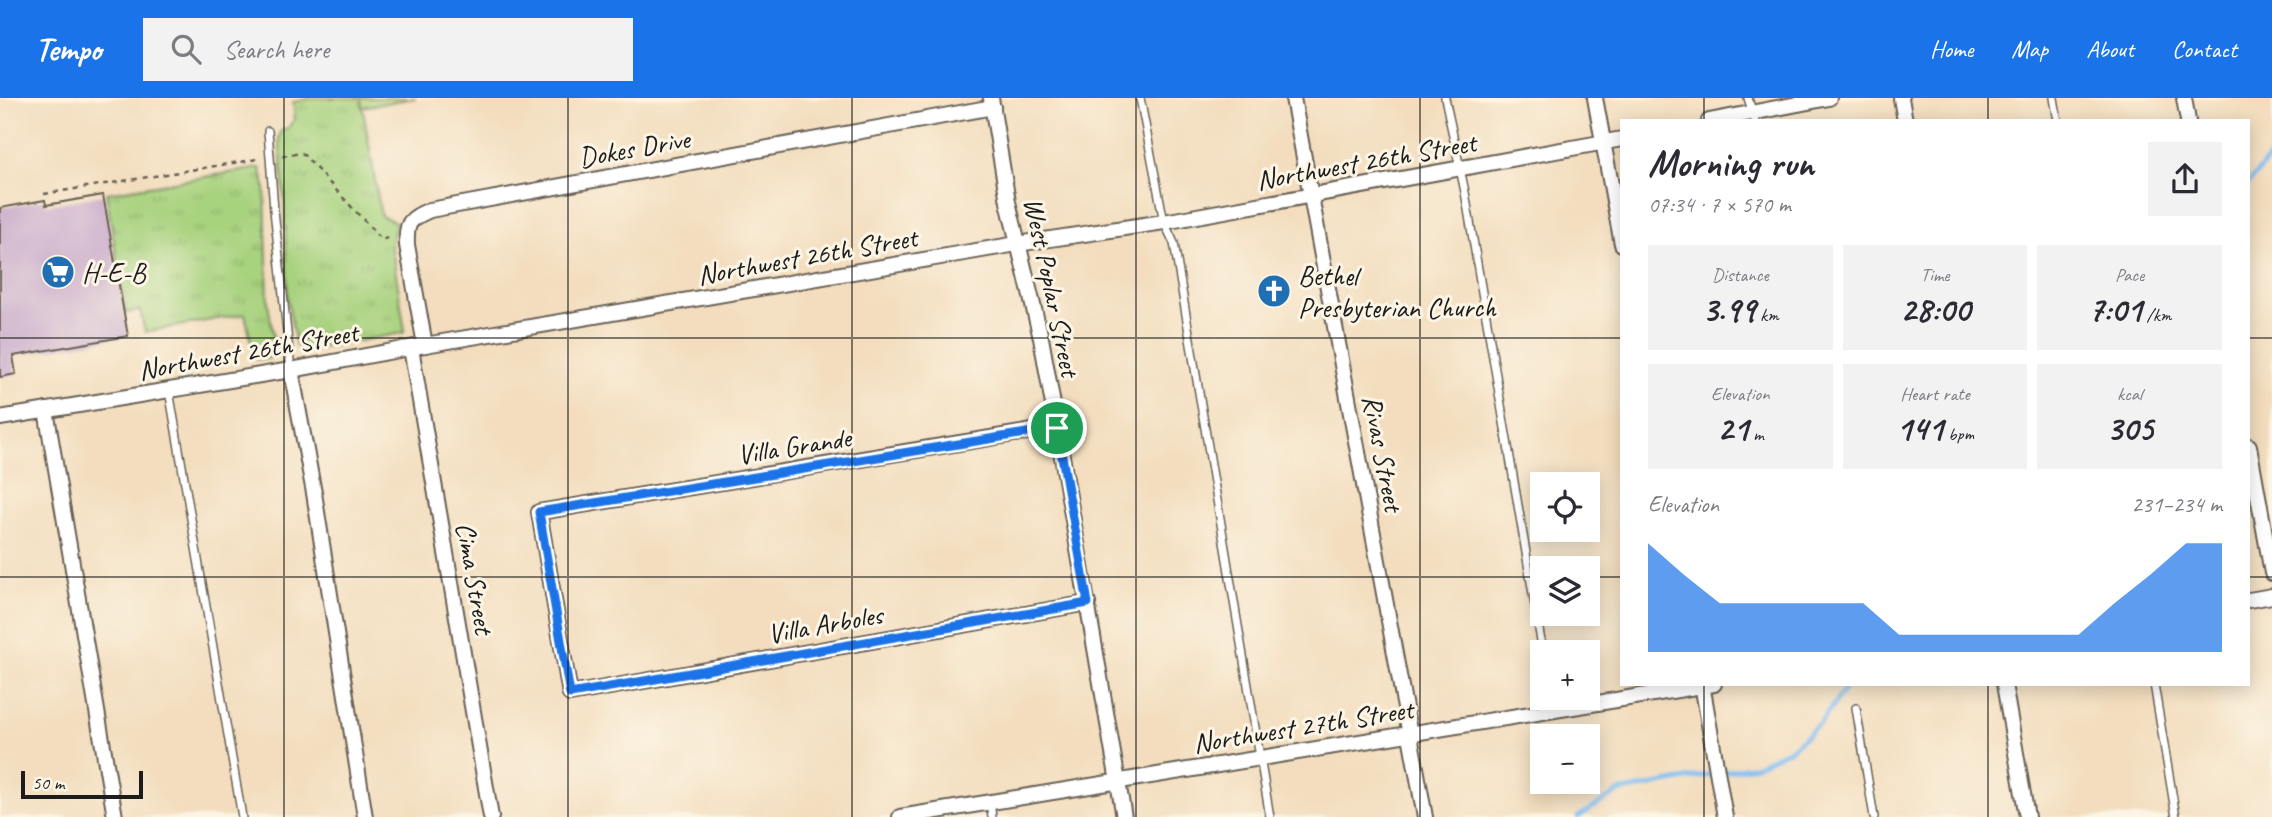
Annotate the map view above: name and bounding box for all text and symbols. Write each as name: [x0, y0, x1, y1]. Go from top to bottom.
search box: [143, 18, 633, 81]
text: Tempo: [35, 28, 101, 70]
icon: search: [167, 30, 205, 68]
text: Search here: [223, 33, 329, 66]
text: Home: [1930, 34, 1973, 64]
text: Map: [2011, 34, 2048, 64]
text: About: [2086, 34, 2134, 64]
text: Contact: [2172, 34, 2237, 64]
street label: Dokes Drive: [576, 121, 694, 175]
street label: Northwest 26th Street: [1254, 124, 1481, 198]
text: Morning run: [1648, 140, 1814, 187]
button: share: [2148, 142, 2222, 216]
text: 07:34 · 7 × 570 m: [1648, 190, 1791, 219]
street label: West Poplar Street: [1016, 194, 1089, 382]
street label: Northwest 26th Street: [695, 219, 922, 293]
supermarket icon: H-E-B: [39, 253, 77, 291]
place label: H-E-B: [82, 255, 148, 290]
place label: Bethel Presbyterian Church: [1298, 258, 1497, 325]
text: Distance: [1712, 263, 1769, 287]
text: Time: [1920, 263, 1950, 287]
text: Pace: [2115, 263, 2144, 287]
church icon: Bethel Presbyterian Church: [1255, 272, 1293, 310]
text: 3.99: [1702, 287, 1755, 332]
text: 28:00: [1900, 287, 1970, 332]
text: 7:01: [2088, 287, 2142, 332]
text: km: [1755, 303, 1779, 327]
text: /km: [2142, 303, 2171, 327]
street label: Northwest 26th Street: [136, 314, 363, 388]
text: Elevation: [1711, 382, 1770, 406]
text: Heart rate: [1900, 382, 1970, 406]
text: kcal: [2117, 382, 2142, 406]
street label: Rivas Street: [1355, 392, 1412, 517]
pin: [1027, 398, 1087, 458]
text: 21: [1717, 406, 1748, 451]
text: 141: [1896, 406, 1943, 451]
text: 305: [2106, 406, 2153, 451]
icon: arrive: [1038, 409, 1076, 447]
street label: Villa Grande: [735, 419, 855, 472]
text: m: [1748, 422, 1764, 446]
text: bpm: [1943, 422, 1974, 446]
map controls: [1530, 472, 1600, 794]
button: locate: [1530, 472, 1600, 542]
text: Elevation: [1648, 490, 1719, 519]
text: 231–234 m: [2131, 490, 2222, 519]
street label: Cima Street: [448, 520, 502, 639]
button: layers: [1530, 556, 1600, 626]
street label: Villa Arboles: [765, 596, 888, 651]
button: +: [1530, 640, 1600, 710]
street label: Northwest 27th Street: [1190, 691, 1418, 761]
button: −: [1530, 724, 1600, 794]
scale bar: [21, 768, 144, 800]
text: 50 m: [32, 771, 64, 795]

